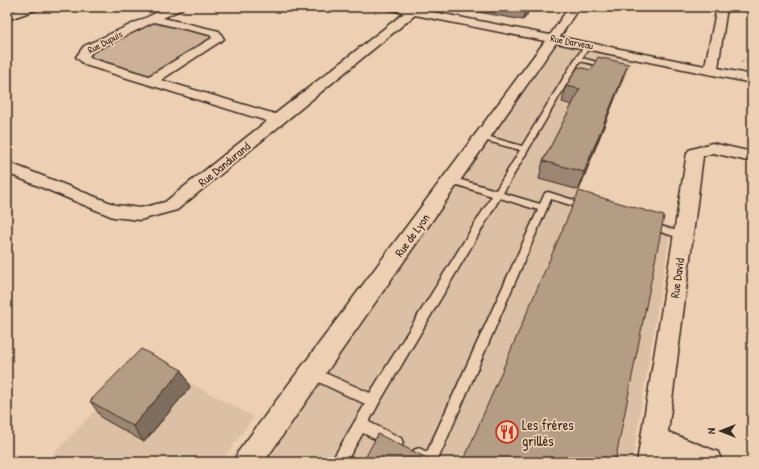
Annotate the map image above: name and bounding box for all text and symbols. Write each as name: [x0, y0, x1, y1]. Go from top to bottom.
street label: Rue Dupuis: [85, 27, 125, 57]
street label: Rue Darveau: [550, 31, 594, 53]
street label: Rue Dandurand: [194, 138, 254, 190]
street label: Rue de Lyon: [390, 210, 434, 260]
street label: Rue David: [666, 257, 688, 299]
north arrow: [701, 411, 741, 451]
place label: Les fréres grillés: [522, 415, 574, 451]
restaurant icon: Les fréres grillés: [494, 419, 520, 445]
text: N: [704, 428, 718, 434]

